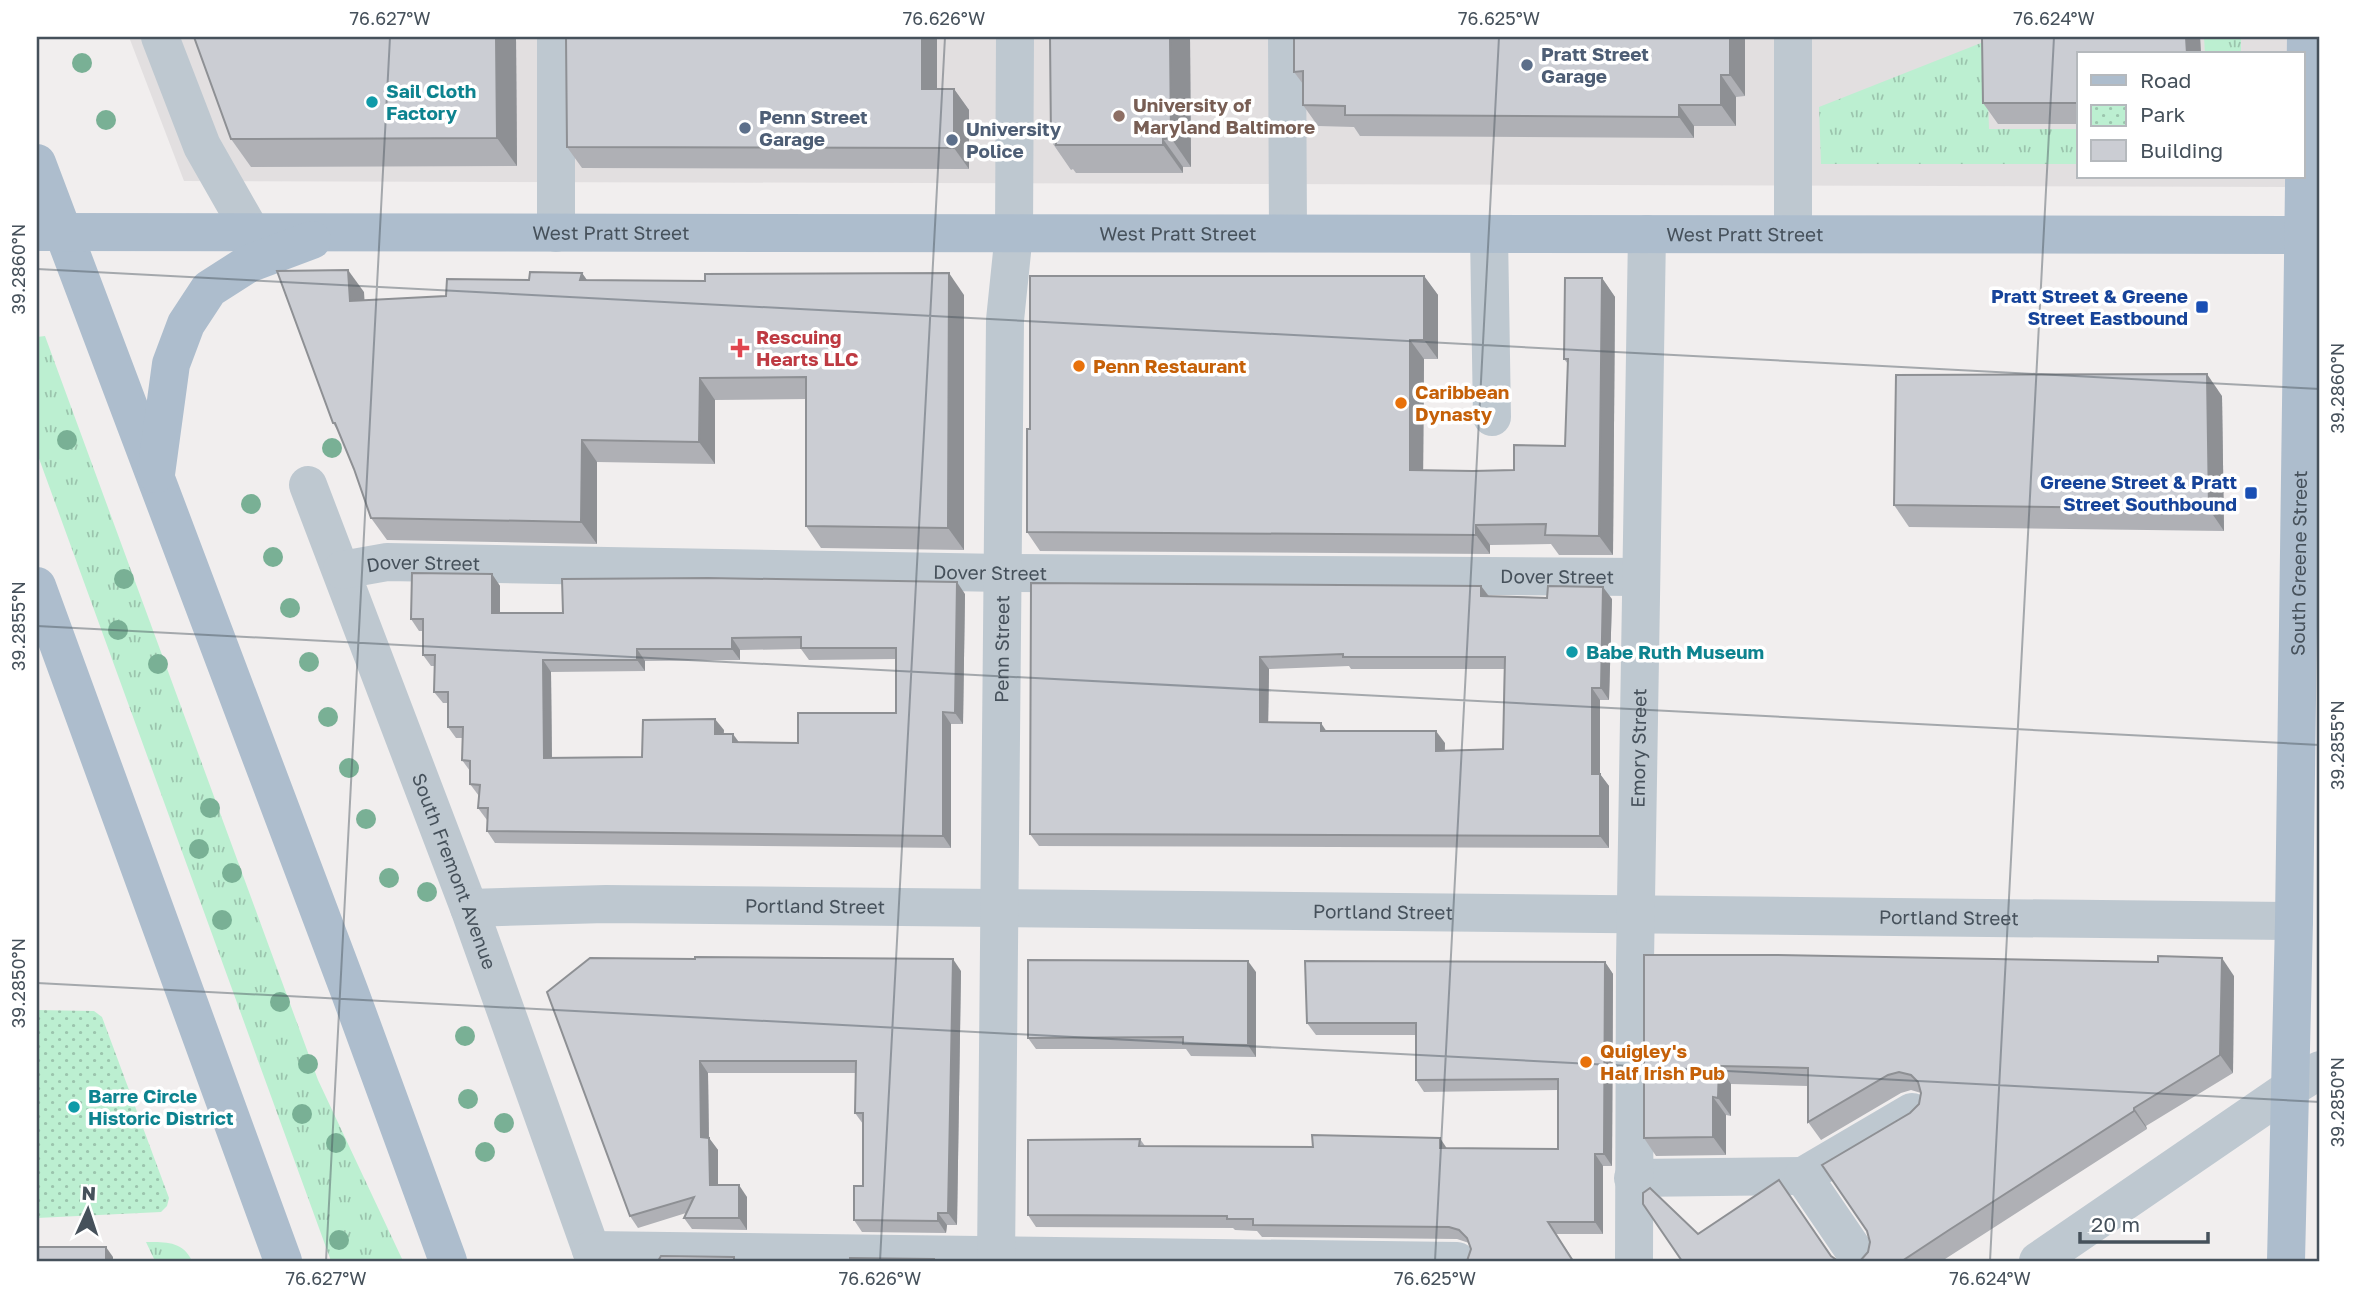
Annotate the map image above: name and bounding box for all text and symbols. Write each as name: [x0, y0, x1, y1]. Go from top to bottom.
text: 76.627°W: [350, 7, 431, 29]
text: 76.626°W: [903, 7, 985, 29]
text: 76.625°W: [1458, 7, 1540, 29]
text: 76.624°W: [2013, 7, 2095, 29]
place label: Pratt Street Garage: [1541, 42, 1649, 87]
legend: [2077, 52, 2304, 178]
marker: Pratt Street Garage: [1519, 57, 1535, 73]
text: Road: [2140, 67, 2191, 93]
place label: Sail Cloth Factory: [386, 79, 476, 124]
place label: University of Maryland Baltimore: [1133, 93, 1315, 138]
marker: Sail Cloth Factory: [364, 94, 380, 110]
text: Park: [2140, 101, 2186, 127]
place label: Penn Street Garage: [759, 105, 868, 150]
marker: University of Maryland Baltimore: [1111, 108, 1127, 124]
place label: University Police: [966, 117, 1062, 162]
marker: Penn Street Garage: [737, 120, 753, 136]
marker: University Police: [944, 132, 960, 148]
text: Building: [2140, 137, 2223, 163]
street label: West Pratt Street: [532, 221, 690, 244]
street label: West Pratt Street: [1099, 221, 1257, 245]
street label: West Pratt Street: [1666, 222, 1824, 245]
text: 39.2860°N: [7, 224, 29, 315]
place label: Pratt Street & Greene Street Eastbound: [1991, 284, 2188, 329]
marker: Pratt Street & Greene Street Eastbound: [2194, 299, 2210, 315]
place label: Rescuing Hearts LLC: [756, 325, 858, 370]
marker: Rescuing Hearts LLC: [730, 338, 750, 358]
text: 39.2860°N: [2326, 343, 2348, 434]
place label: Penn Restaurant: [1093, 354, 1247, 377]
marker: Penn Restaurant: [1071, 358, 1087, 374]
place label: Caribbean Dynasty: [1415, 380, 1509, 425]
marker: Caribbean Dynasty: [1393, 395, 1409, 411]
place label: Greene Street & Pratt Street Southbound: [2040, 470, 2237, 515]
street label: South Greene Street: [2286, 470, 2311, 656]
marker: Greene Street & Pratt Street Southbound: [2243, 485, 2259, 501]
street label: Dover Street: [364, 550, 481, 576]
street label: Dover Street: [933, 560, 1047, 584]
street label: Dover Street: [1500, 564, 1614, 588]
text: 39.2855°N: [7, 581, 29, 671]
street label: Penn Street: [989, 595, 1013, 703]
place label: Babe Ruth Museum: [1586, 640, 1764, 663]
marker: Babe Ruth Museum: [1564, 644, 1580, 660]
street label: Emory Street: [1626, 688, 1651, 808]
text: 39.2855°N: [2326, 700, 2348, 790]
street label: South Fremont Avenue: [408, 770, 502, 972]
street label: Portland Street: [745, 893, 885, 918]
street label: Portland Street: [1313, 899, 1453, 924]
street label: Portland Street: [1879, 905, 2019, 929]
text: 39.2850°N: [7, 938, 29, 1028]
place label: Quigley's Half Irish Pub: [1600, 1039, 1725, 1084]
marker: Quigley's Half Irish Pub: [1578, 1054, 1594, 1070]
text: 39.2850°N: [2326, 1057, 2348, 1147]
place label: Barre Circle Historic District: [88, 1084, 234, 1129]
marker: Barre Circle Historic District: [66, 1099, 82, 1115]
north arrow: [52, 1176, 122, 1246]
text: N: [81, 1181, 97, 1204]
scale bar: [2080, 1200, 2208, 1244]
text: 20 m: [2091, 1211, 2140, 1237]
text: 76.627°W: [286, 1267, 367, 1289]
text: 76.626°W: [839, 1267, 921, 1289]
text: 76.625°W: [1394, 1267, 1476, 1289]
text: 76.624°W: [1949, 1267, 2031, 1289]

